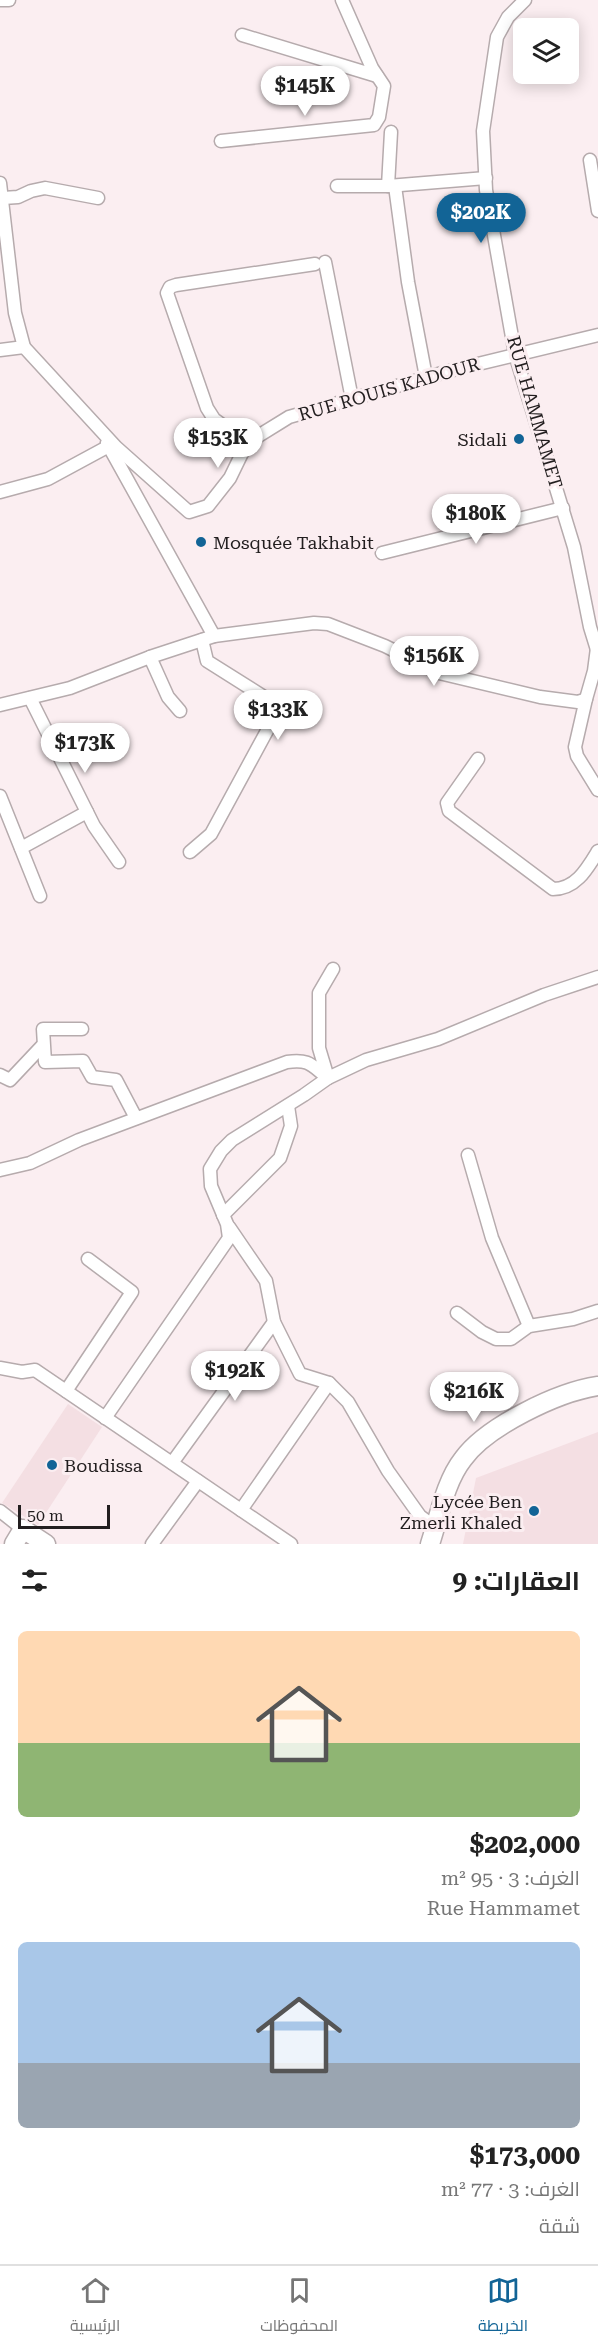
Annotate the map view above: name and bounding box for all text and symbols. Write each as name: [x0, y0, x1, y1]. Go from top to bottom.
map controls: [513, 18, 579, 84]
button: layers: [513, 18, 579, 84]
pin: $145K: [263, 66, 347, 117]
text: $145K: [275, 73, 335, 97]
pin: $202K: [439, 193, 523, 244]
text: $202K: [451, 200, 511, 224]
street label: RUE HAMMAMET: [503, 333, 567, 491]
street label: RUE ROUIS KADOUR: [296, 353, 483, 425]
pin: $153K: [176, 418, 260, 469]
text: $153K: [188, 425, 248, 449]
place label: Sidali: [457, 429, 507, 450]
marker: Sidali: [512, 432, 526, 446]
pin: $180K: [434, 494, 518, 545]
text: $180K: [446, 501, 506, 525]
place label: Mosquée Takhabit: [213, 532, 374, 553]
marker: Mosquée Takhabit: [194, 535, 208, 549]
pin: $156K: [392, 636, 476, 687]
text: $156K: [404, 643, 464, 667]
pin: $133K: [236, 690, 320, 741]
text: $133K: [248, 697, 308, 721]
pin: $173K: [43, 723, 127, 774]
text: $173K: [55, 730, 115, 754]
pin: $192K: [193, 1351, 277, 1402]
text: $192K: [205, 1358, 265, 1382]
pin: $216K: [432, 1372, 516, 1423]
text: $216K: [444, 1379, 504, 1403]
place label: Boudissa: [64, 1455, 143, 1476]
marker: Boudissa: [45, 1458, 59, 1472]
place label: Lycée Ben Zmerli Khaled: [400, 1491, 522, 1533]
scale bar: [18, 1502, 110, 1530]
marker: Lycée Ben Zmerli Khaled: [527, 1504, 541, 1518]
text: 50 m: [27, 1506, 64, 1525]
icon: filters: [18, 1564, 51, 1597]
text: العقارات: 9: [453, 1566, 580, 1596]
icon: home: [245, 1670, 353, 1778]
text: $202,000: [470, 1829, 580, 1859]
text: الغرف: 3 · 95 m²: [441, 1866, 580, 1890]
text: Rue Hammamet: [427, 1896, 580, 1920]
icon: home: [245, 1981, 353, 2089]
text: $173,000: [470, 2140, 580, 2170]
text: الغرف: 3 · 77 m²: [441, 2177, 580, 2201]
text: شقة: [539, 2214, 580, 2238]
tab: الرئيسية: [70, 2274, 120, 2340]
tab: المحفوظات: [260, 2274, 338, 2340]
tab: الخريطة: [478, 2274, 528, 2340]

